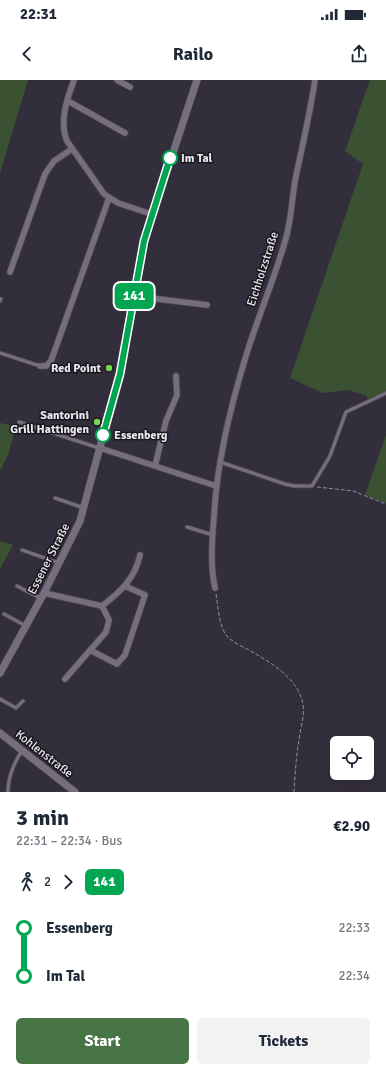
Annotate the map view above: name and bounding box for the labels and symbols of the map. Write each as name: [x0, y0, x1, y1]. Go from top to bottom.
marker: Im Tal: [162, 150, 178, 166]
place label: Im Tal: [181, 151, 213, 166]
street label: Eichholzstraße: [244, 230, 282, 308]
line badge: 141: [111, 283, 157, 309]
place label: Red Point: [51, 361, 102, 376]
marker: Red Point: [104, 363, 114, 373]
place label: Santorini Grill Hattingen: [10, 408, 89, 437]
marker: Santorini Grill Hattingen: [92, 417, 102, 427]
marker: Essenberg: [95, 427, 111, 443]
place label: Essenberg: [114, 428, 168, 443]
street label: Essener Straße: [25, 521, 73, 597]
street label: Kohlenstraße: [12, 727, 76, 781]

